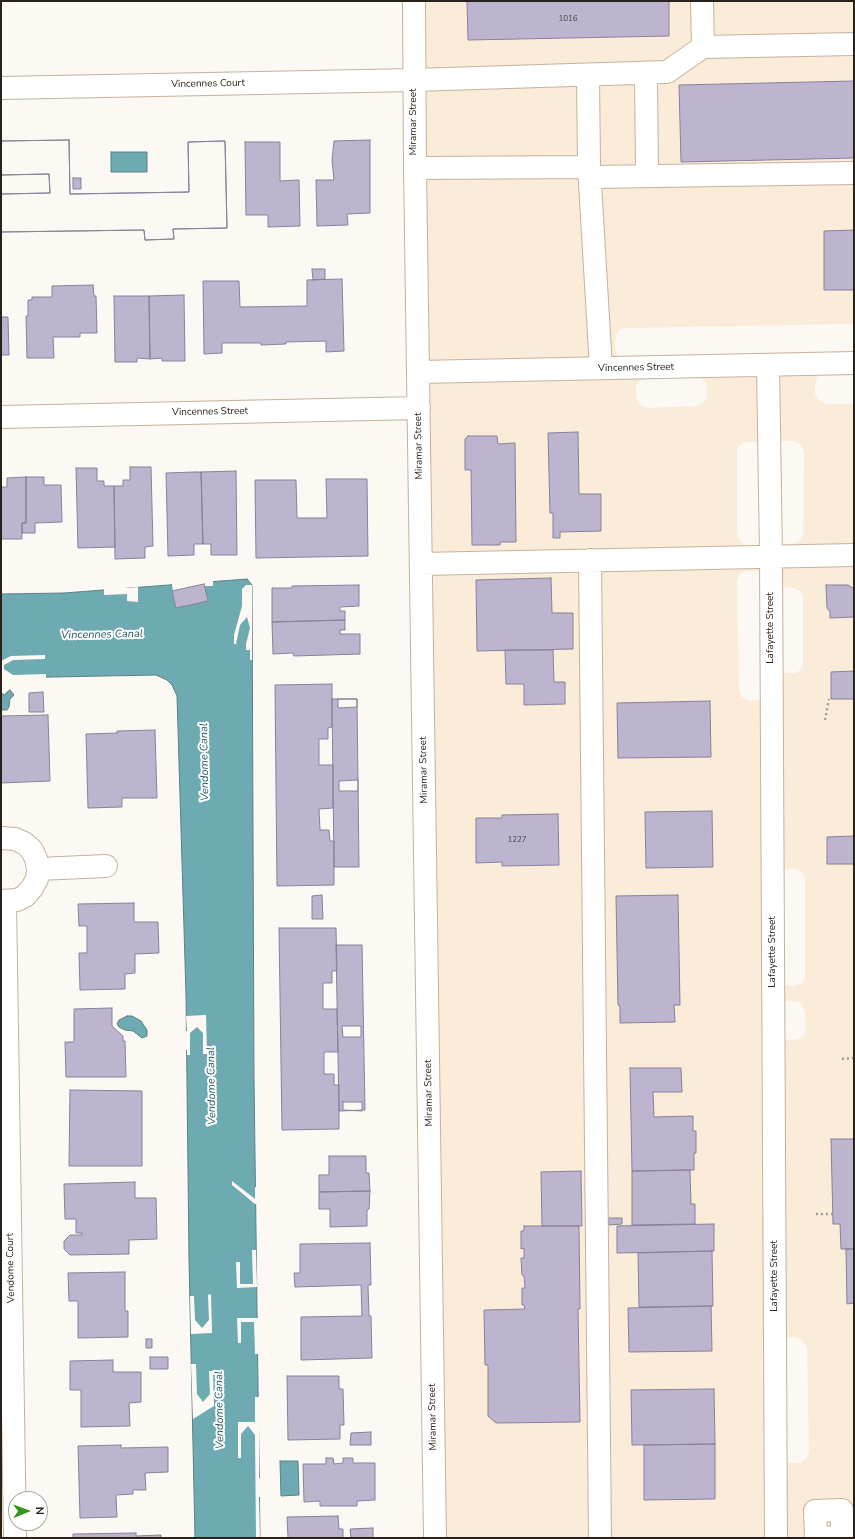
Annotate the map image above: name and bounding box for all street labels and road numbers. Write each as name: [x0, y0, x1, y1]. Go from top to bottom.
street label: Vincennes Court: [171, 77, 245, 91]
street label: Miramar Street: [408, 89, 420, 155]
street label: Vincennes Street: [598, 361, 674, 375]
street label: Vincennes Street: [172, 405, 248, 419]
street label: Miramar Street: [412, 412, 426, 480]
street label: Lafayette Street: [765, 592, 777, 664]
street label: Miramar Street: [417, 736, 431, 804]
street label: Lafayette Street: [767, 916, 779, 988]
street label: Miramar Street: [422, 1059, 436, 1127]
street label: Vendome Court: [4, 1233, 18, 1303]
street label: Lafayette Street: [769, 1240, 781, 1312]
street label: Miramar Street: [426, 1383, 440, 1451]

